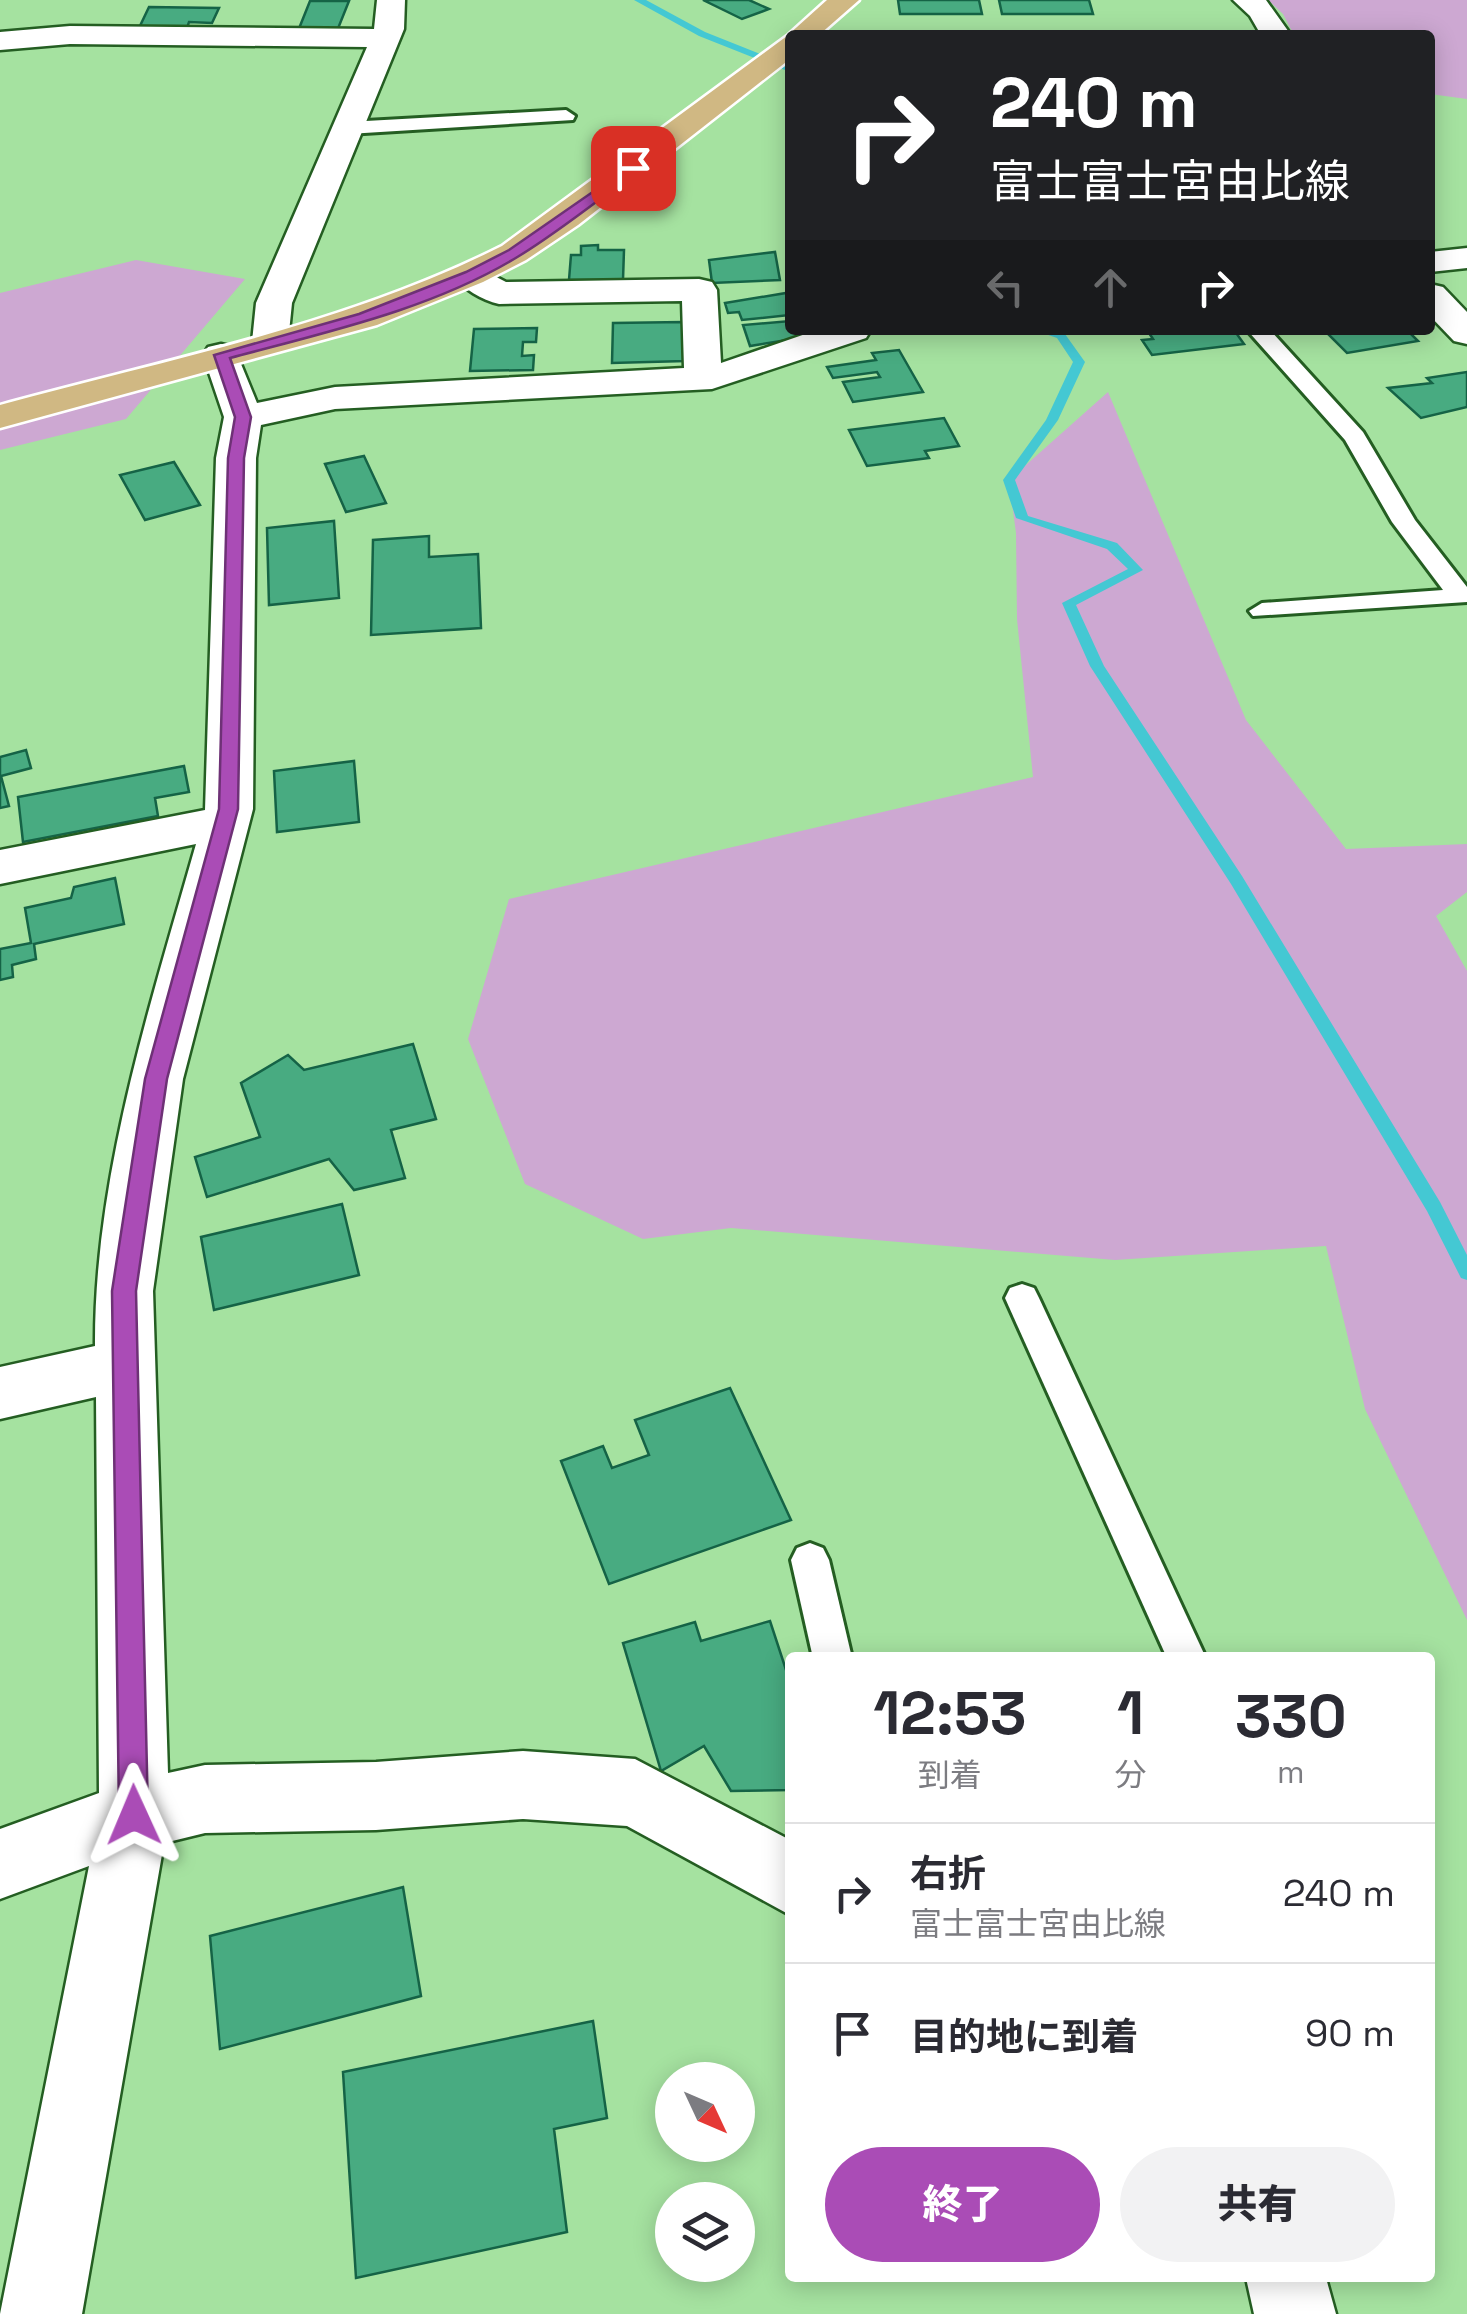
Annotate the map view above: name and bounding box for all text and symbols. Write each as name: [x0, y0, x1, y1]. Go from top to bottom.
text: 240 m: [990, 58, 1198, 147]
icon: right: [825, 70, 955, 200]
pin: [591, 126, 676, 211]
icon: arrive: [606, 141, 661, 196]
text: 富士富士宮由比線: [990, 153, 1350, 210]
icon: left: [978, 260, 1033, 315]
icon: ahead: [1083, 260, 1138, 315]
icon: right: [1188, 260, 1243, 315]
text: 12:53: [873, 1675, 1026, 1752]
text: 1: [1117, 1675, 1144, 1752]
text: 330: [1235, 1678, 1347, 1755]
text: m: [1277, 1752, 1305, 1792]
text: 到着: [918, 1755, 982, 1795]
text: 分: [1115, 1755, 1147, 1795]
position arrow: [82, 1763, 186, 1867]
text: 右折: [910, 1850, 986, 1898]
icon: right: [825, 1866, 880, 1921]
text: 240 m: [1283, 1869, 1395, 1917]
text: 富士富士宮由比線: [910, 1904, 1166, 1944]
icon: arrive: [825, 2006, 880, 2061]
text: 90 m: [1305, 2009, 1395, 2057]
text: 目的地に到着: [910, 2013, 1138, 2061]
north arrow: [655, 2062, 755, 2162]
map controls: [655, 2062, 755, 2282]
button: 終了: [825, 2147, 1100, 2262]
button: 共有: [1120, 2147, 1395, 2262]
button: layers: [655, 2182, 755, 2282]

